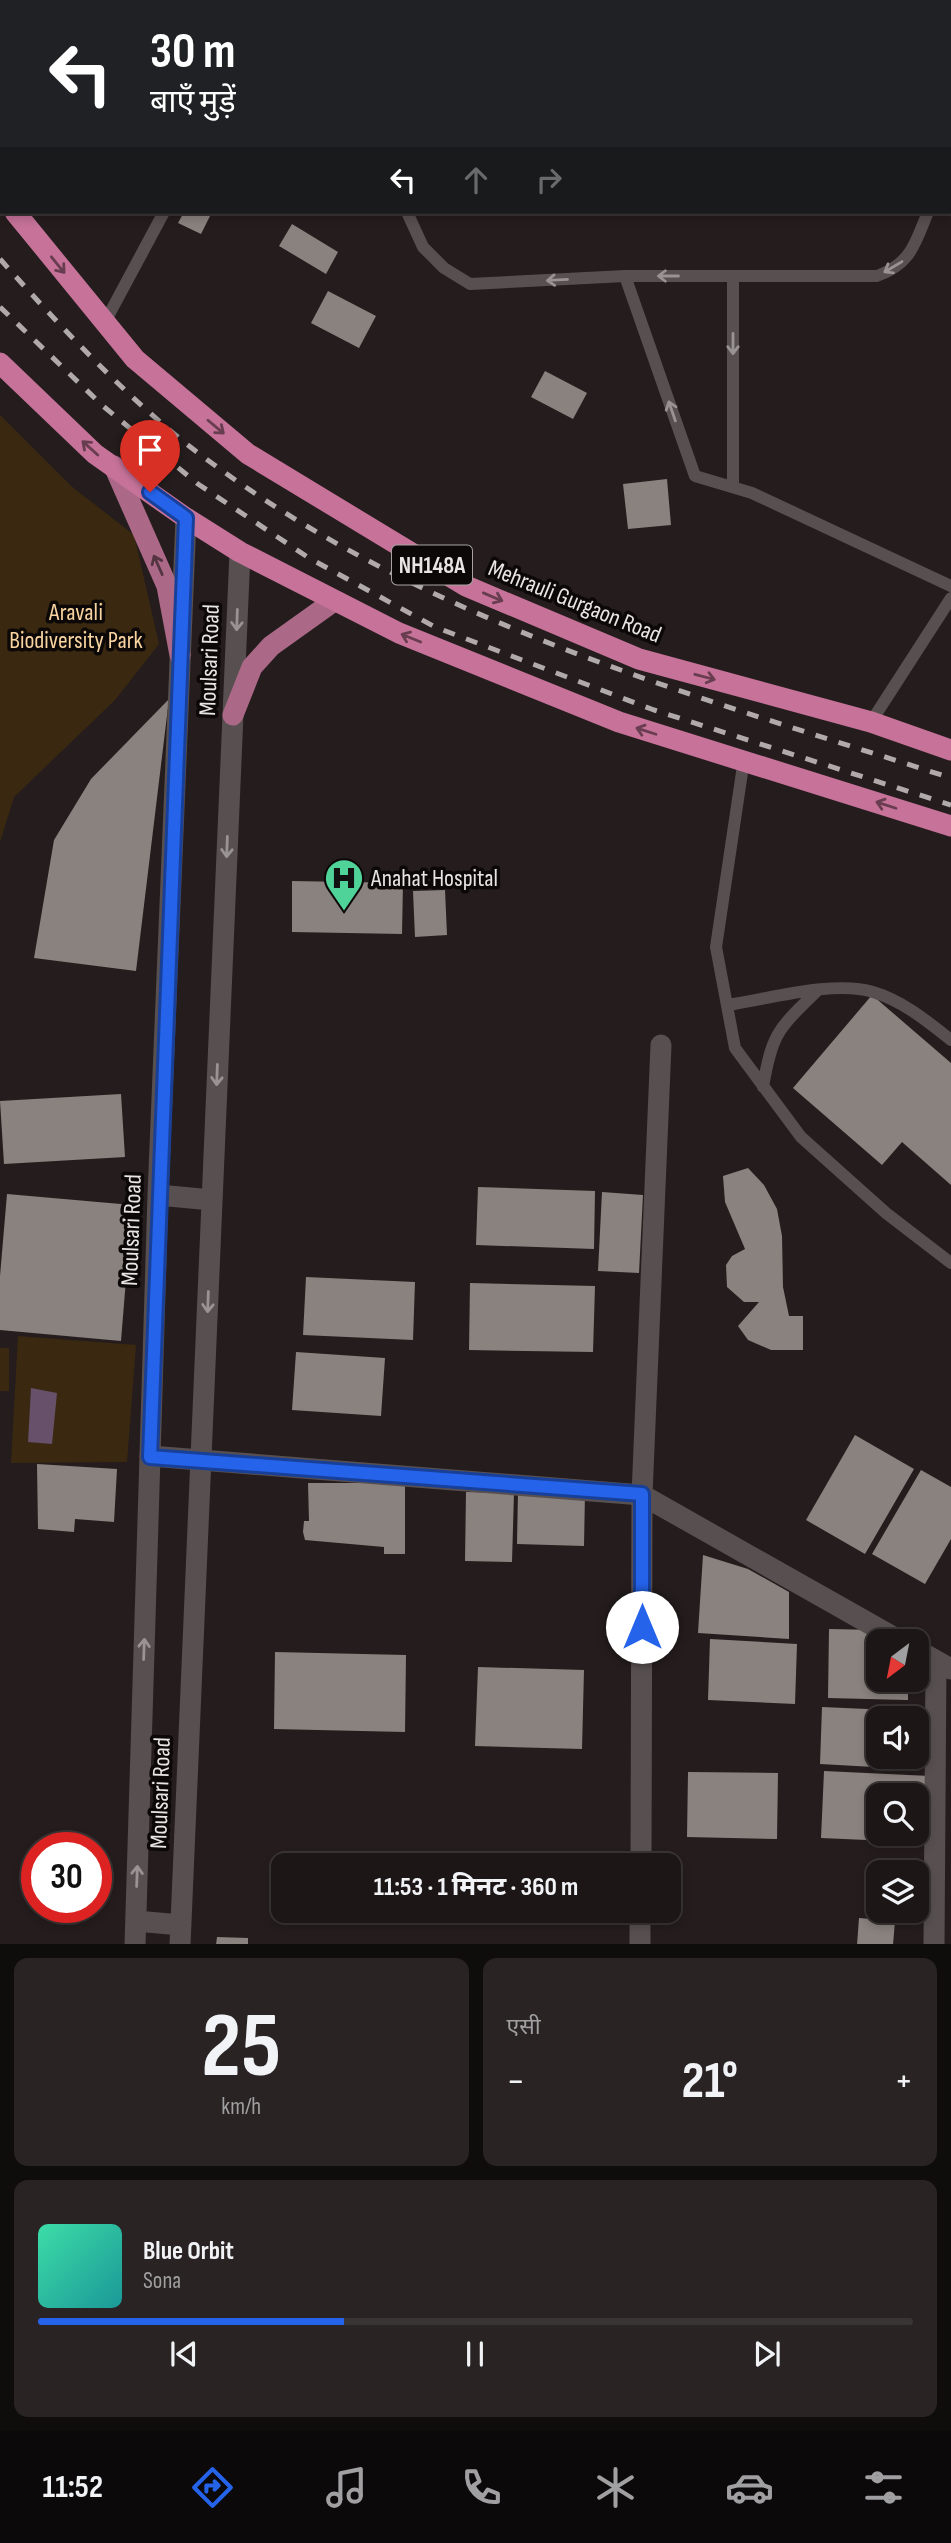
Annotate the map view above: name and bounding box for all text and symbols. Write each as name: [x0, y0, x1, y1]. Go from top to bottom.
text: 30 m: [150, 23, 235, 82]
icon: left: [35, 28, 126, 119]
text: बाएँ मुड़ें: [150, 83, 236, 122]
icon: left: [384, 161, 422, 199]
icon: ahead: [457, 161, 495, 199]
icon: right: [530, 161, 568, 199]
one-way arrow: [50, 255, 66, 273]
one-way arrow: [884, 260, 903, 275]
one-way arrow: [657, 269, 680, 283]
one-way arrow: [546, 273, 569, 286]
one-way arrow: [726, 332, 740, 355]
one-way arrow: [665, 401, 677, 423]
one-way arrow: [206, 419, 224, 435]
pin: [120, 420, 180, 492]
icon: arrive: [131, 431, 169, 469]
one-way arrow: [81, 440, 99, 456]
road number: NH148A: [392, 545, 472, 584]
street label: Mehrauli Gurgaon Road: [484, 554, 666, 649]
one-way arrow: [151, 555, 164, 576]
one-way arrow: [481, 591, 503, 604]
park label: Aravali Biodiversity Park: [9, 598, 143, 655]
street label: Moulsari Road: [193, 604, 226, 716]
one-way arrow: [230, 608, 243, 631]
one-way arrow: [401, 630, 423, 643]
one-way arrow: [694, 671, 716, 684]
one-way arrow: [635, 723, 657, 736]
one-way arrow: [875, 798, 897, 811]
one-way arrow: [221, 836, 234, 859]
hospital icon: Anahat Hospital: [323, 857, 365, 912]
place label: Anahat Hospital: [370, 864, 498, 893]
one-way arrow: [211, 1063, 224, 1086]
street label: Moulsari Road: [115, 1174, 148, 1286]
one-way arrow: [201, 1290, 214, 1313]
position arrow: [605, 1590, 679, 1664]
north arrow: [866, 1629, 929, 1692]
map controls: [866, 1629, 929, 1923]
one-way arrow: [137, 1638, 151, 1661]
button: sound: [866, 1706, 929, 1769]
street label: Moulsari Road: [144, 1737, 177, 1849]
button: search: [866, 1783, 929, 1846]
speed limit sign: 30: [21, 1832, 112, 1923]
button: layers: [866, 1860, 929, 1923]
one-way arrow: [130, 1865, 144, 1888]
text: 11:53 · 1 मिनट · 360 m: [374, 1872, 578, 1903]
text: 25: [201, 1993, 281, 2102]
text: एसी: [507, 2013, 541, 2041]
text: 21°: [682, 2050, 738, 2113]
text: −: [507, 2059, 525, 2104]
text: +: [894, 2059, 913, 2104]
text: km/h: [221, 2093, 261, 2121]
text: Blue Orbit: [143, 2236, 234, 2267]
text: Sona: [143, 2267, 181, 2295]
icon: previous: [165, 2335, 203, 2373]
icon: pause: [456, 2335, 494, 2373]
icon: next: [748, 2335, 786, 2373]
icon: directions: [188, 2463, 237, 2512]
icon: music: [322, 2463, 371, 2512]
icon: phone: [457, 2463, 506, 2512]
icon: climate: [591, 2463, 640, 2512]
icon: car: [725, 2463, 774, 2512]
icon: filters: [859, 2463, 908, 2512]
text: 11:52: [43, 2468, 103, 2507]

